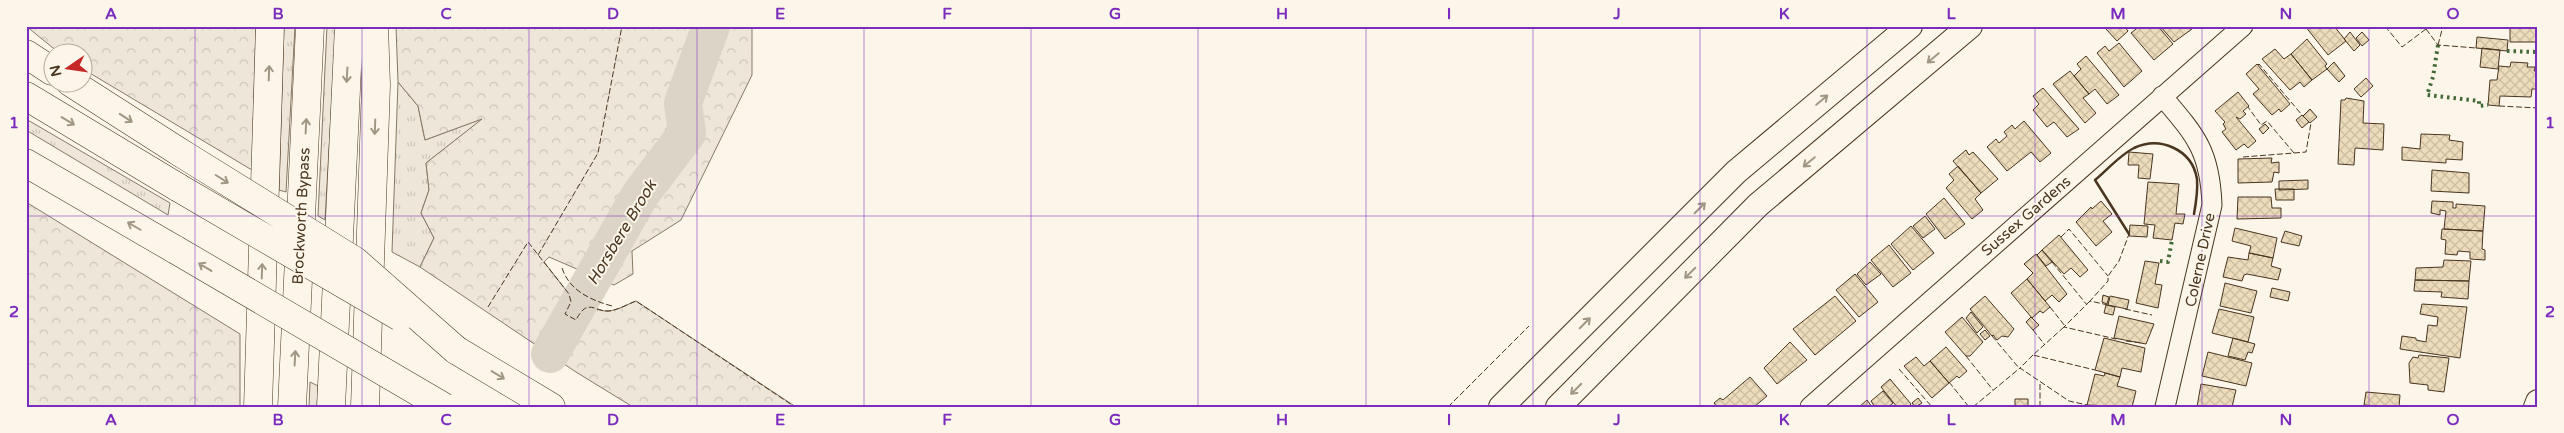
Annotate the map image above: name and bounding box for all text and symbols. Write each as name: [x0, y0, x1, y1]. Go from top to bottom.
text: A: [105, 4, 117, 24]
text: B: [272, 4, 284, 24]
text: C: [440, 4, 452, 24]
text: D: [607, 4, 619, 24]
text: E: [775, 4, 785, 24]
text: F: [942, 4, 952, 24]
text: G: [1109, 4, 1121, 24]
text: H: [1276, 4, 1288, 24]
text: I: [1447, 4, 1451, 24]
text: J: [1612, 4, 1621, 24]
text: K: [1779, 4, 1790, 24]
text: L: [1946, 4, 1956, 24]
text: M: [2110, 4, 2126, 24]
text: N: [2280, 4, 2292, 24]
text: O: [2447, 4, 2460, 24]
north arrow: [42, 42, 92, 92]
one-way arrow: [1926, 52, 1939, 63]
text: N: [46, 63, 65, 78]
one-way arrow: [264, 65, 273, 81]
one-way arrow: [342, 67, 351, 83]
one-way arrow: [1815, 95, 1828, 106]
text: 1: [9, 113, 19, 133]
one-way arrow: [119, 113, 133, 123]
text: 1: [2545, 113, 2555, 133]
one-way arrow: [61, 117, 75, 127]
one-way arrow: [301, 118, 310, 134]
one-way arrow: [370, 119, 380, 135]
street label: Brockworth Bypass: [288, 147, 314, 285]
one-way arrow: [1802, 157, 1815, 168]
street label: Sussex Gardens: [1978, 172, 2074, 260]
one-way arrow: [215, 174, 229, 184]
water label: Horsbere Brook: [583, 175, 662, 289]
one-way arrow: [1694, 202, 1706, 214]
street label: Colerne Drive: [2181, 211, 2219, 309]
one-way arrow: [128, 220, 142, 230]
one-way arrow: [199, 262, 213, 272]
one-way arrow: [257, 263, 267, 279]
one-way arrow: [1684, 267, 1696, 280]
text: 2: [9, 302, 19, 322]
text: 2: [2545, 302, 2555, 322]
one-way arrow: [1579, 317, 1591, 329]
one-way arrow: [290, 350, 299, 366]
one-way arrow: [491, 371, 505, 381]
one-way arrow: [1569, 383, 1582, 395]
text: A: [105, 410, 117, 430]
text: B: [272, 410, 284, 430]
text: C: [440, 410, 452, 430]
text: D: [607, 410, 619, 430]
text: E: [775, 410, 785, 430]
text: F: [942, 410, 952, 430]
text: G: [1109, 410, 1121, 430]
text: H: [1276, 410, 1288, 430]
text: I: [1447, 410, 1451, 430]
text: J: [1612, 410, 1621, 430]
text: K: [1779, 410, 1790, 430]
text: L: [1946, 410, 1956, 430]
text: M: [2110, 410, 2126, 430]
text: N: [2280, 410, 2292, 430]
text: O: [2447, 410, 2460, 430]

